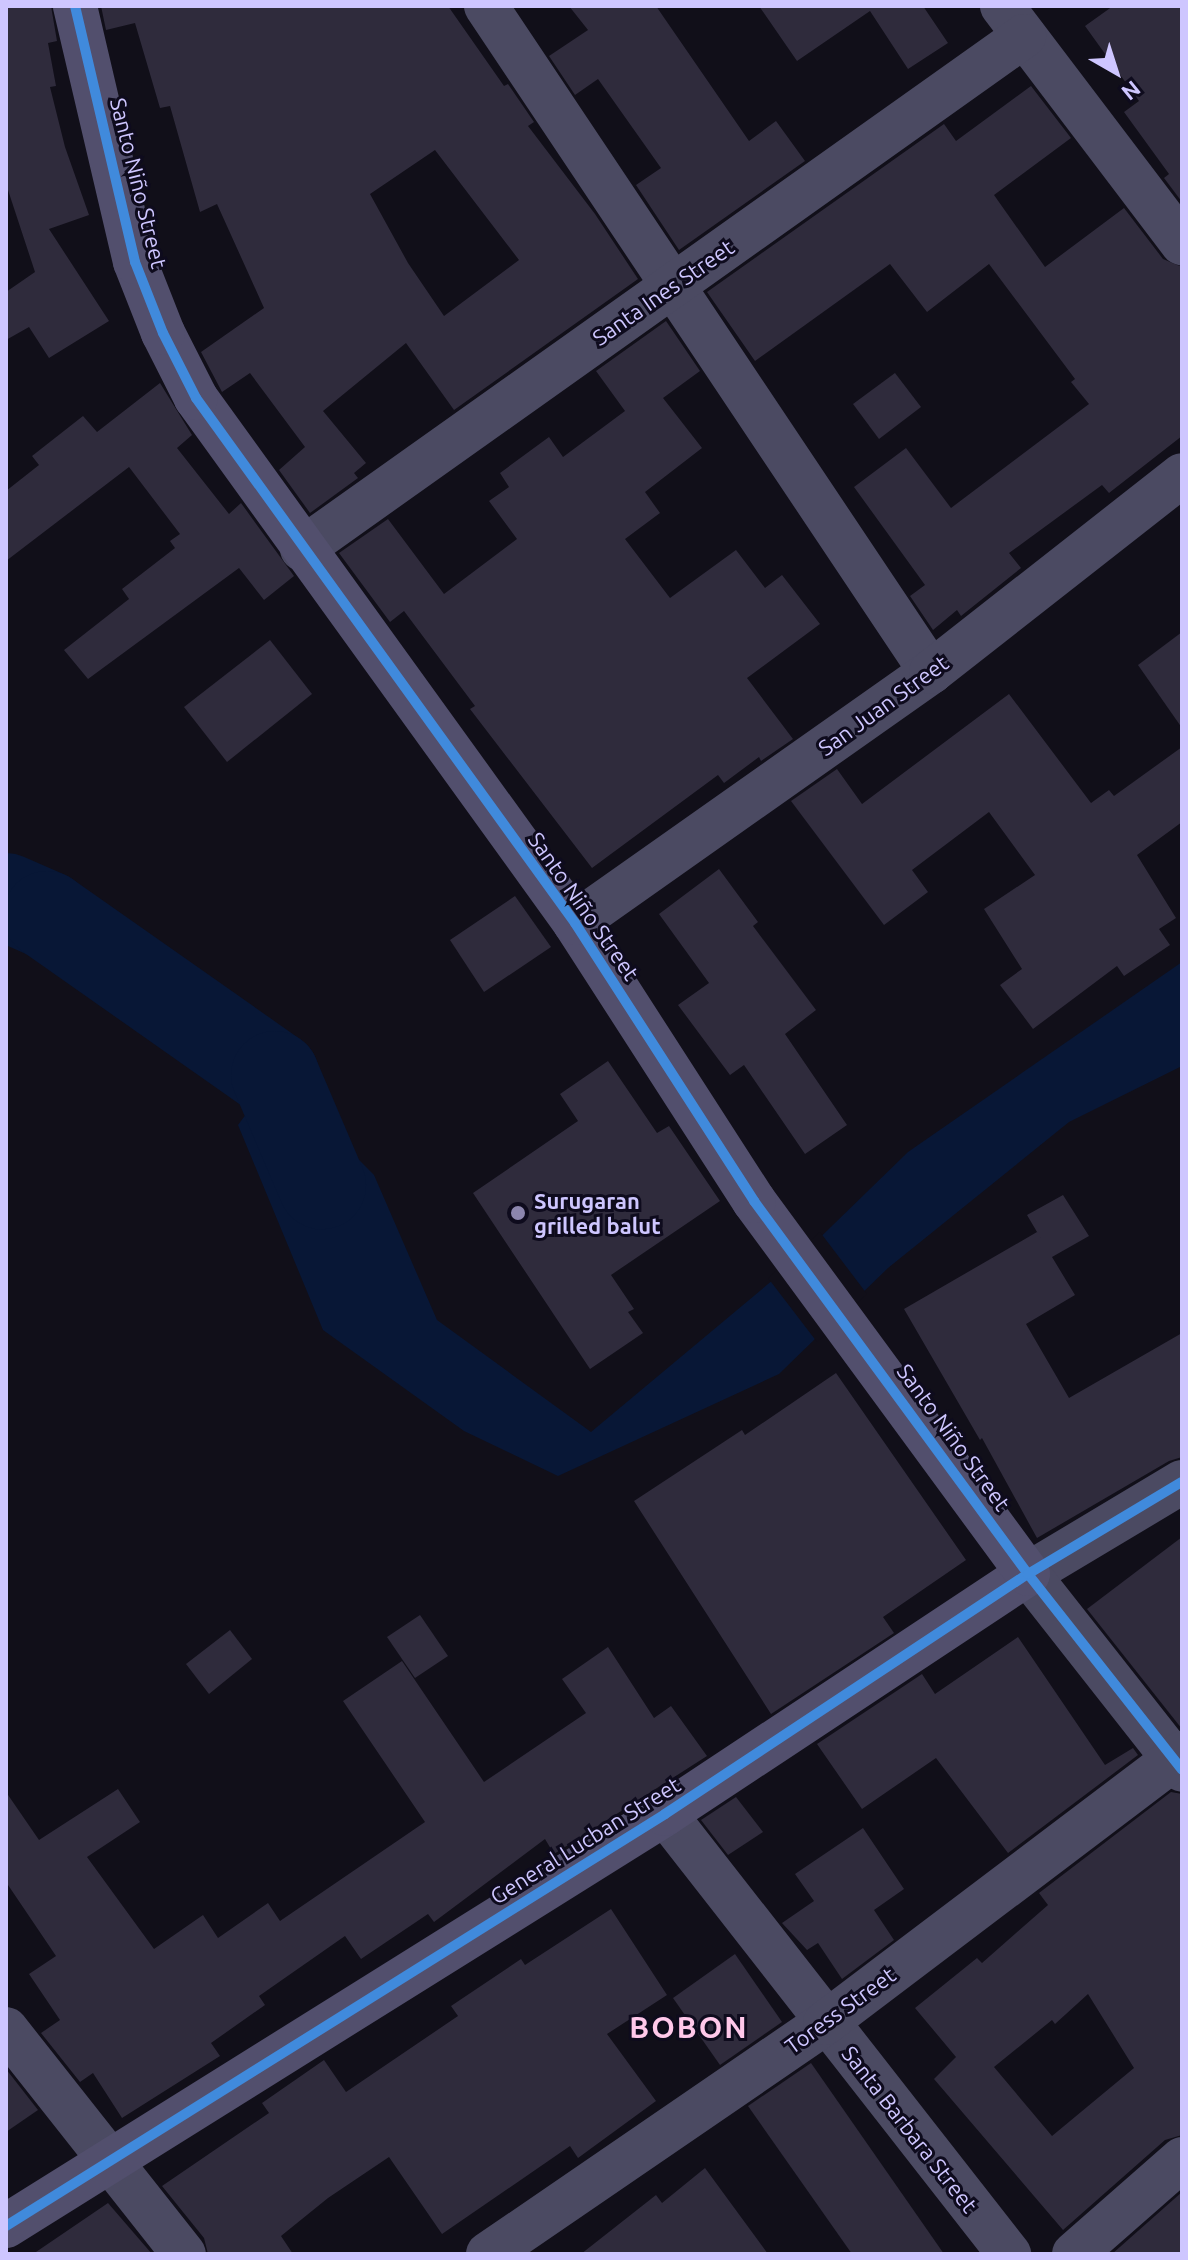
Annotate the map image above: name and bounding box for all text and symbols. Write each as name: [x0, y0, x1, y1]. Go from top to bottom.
north arrow: [1076, 32, 1156, 112]
text: N: [1117, 76, 1146, 106]
street label: Santo Niño Street: [105, 95, 173, 271]
street label: Santa Ines Street: [587, 233, 739, 351]
street label: San Juan Street: [813, 649, 953, 761]
street label: Santo Niño Street: [523, 827, 645, 985]
place label: Surugaran grilled balut: [534, 1187, 661, 1238]
marker: Surugaran grilled balut: [509, 1204, 527, 1222]
street label: Santo Niño Street: [892, 1359, 1016, 1515]
street label: General Lucban Street: [485, 1771, 685, 1909]
street label: Toress Street: [780, 1961, 900, 2059]
district label: BOBON: [629, 2009, 749, 2045]
street label: Santa Barbara Street: [837, 2040, 983, 2218]

